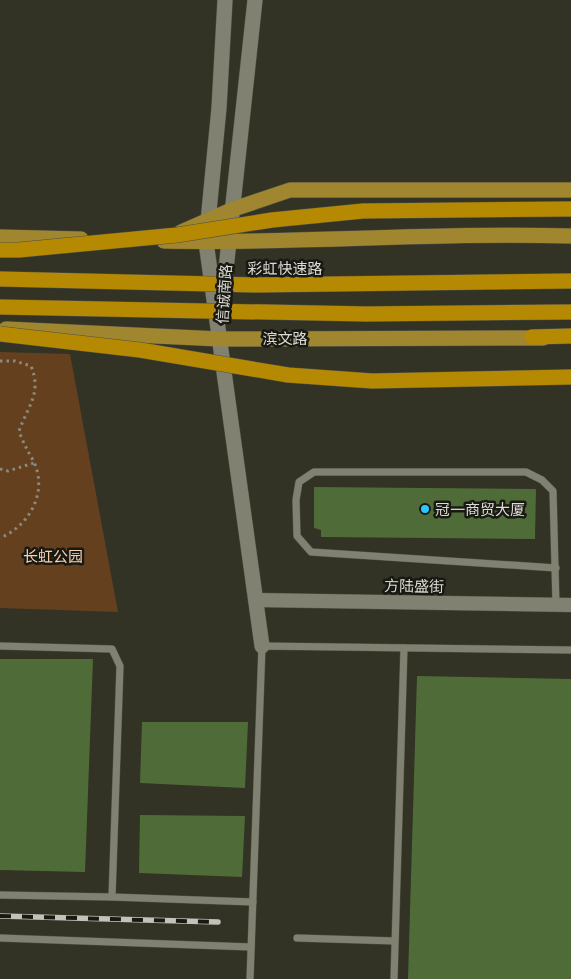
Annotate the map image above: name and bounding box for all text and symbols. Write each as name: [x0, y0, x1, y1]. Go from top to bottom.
street label: 彩虹快速路: [247, 259, 323, 278]
street label: 信诚南路: [212, 263, 236, 325]
street label: 滨文路: [262, 329, 308, 348]
place label: 冠一商贸大厦: [435, 500, 525, 519]
marker: 冠一商贸大厦: [419, 503, 431, 515]
park label: 长虹公园: [23, 547, 83, 566]
street label: 方陆盛街: [384, 576, 444, 596]

